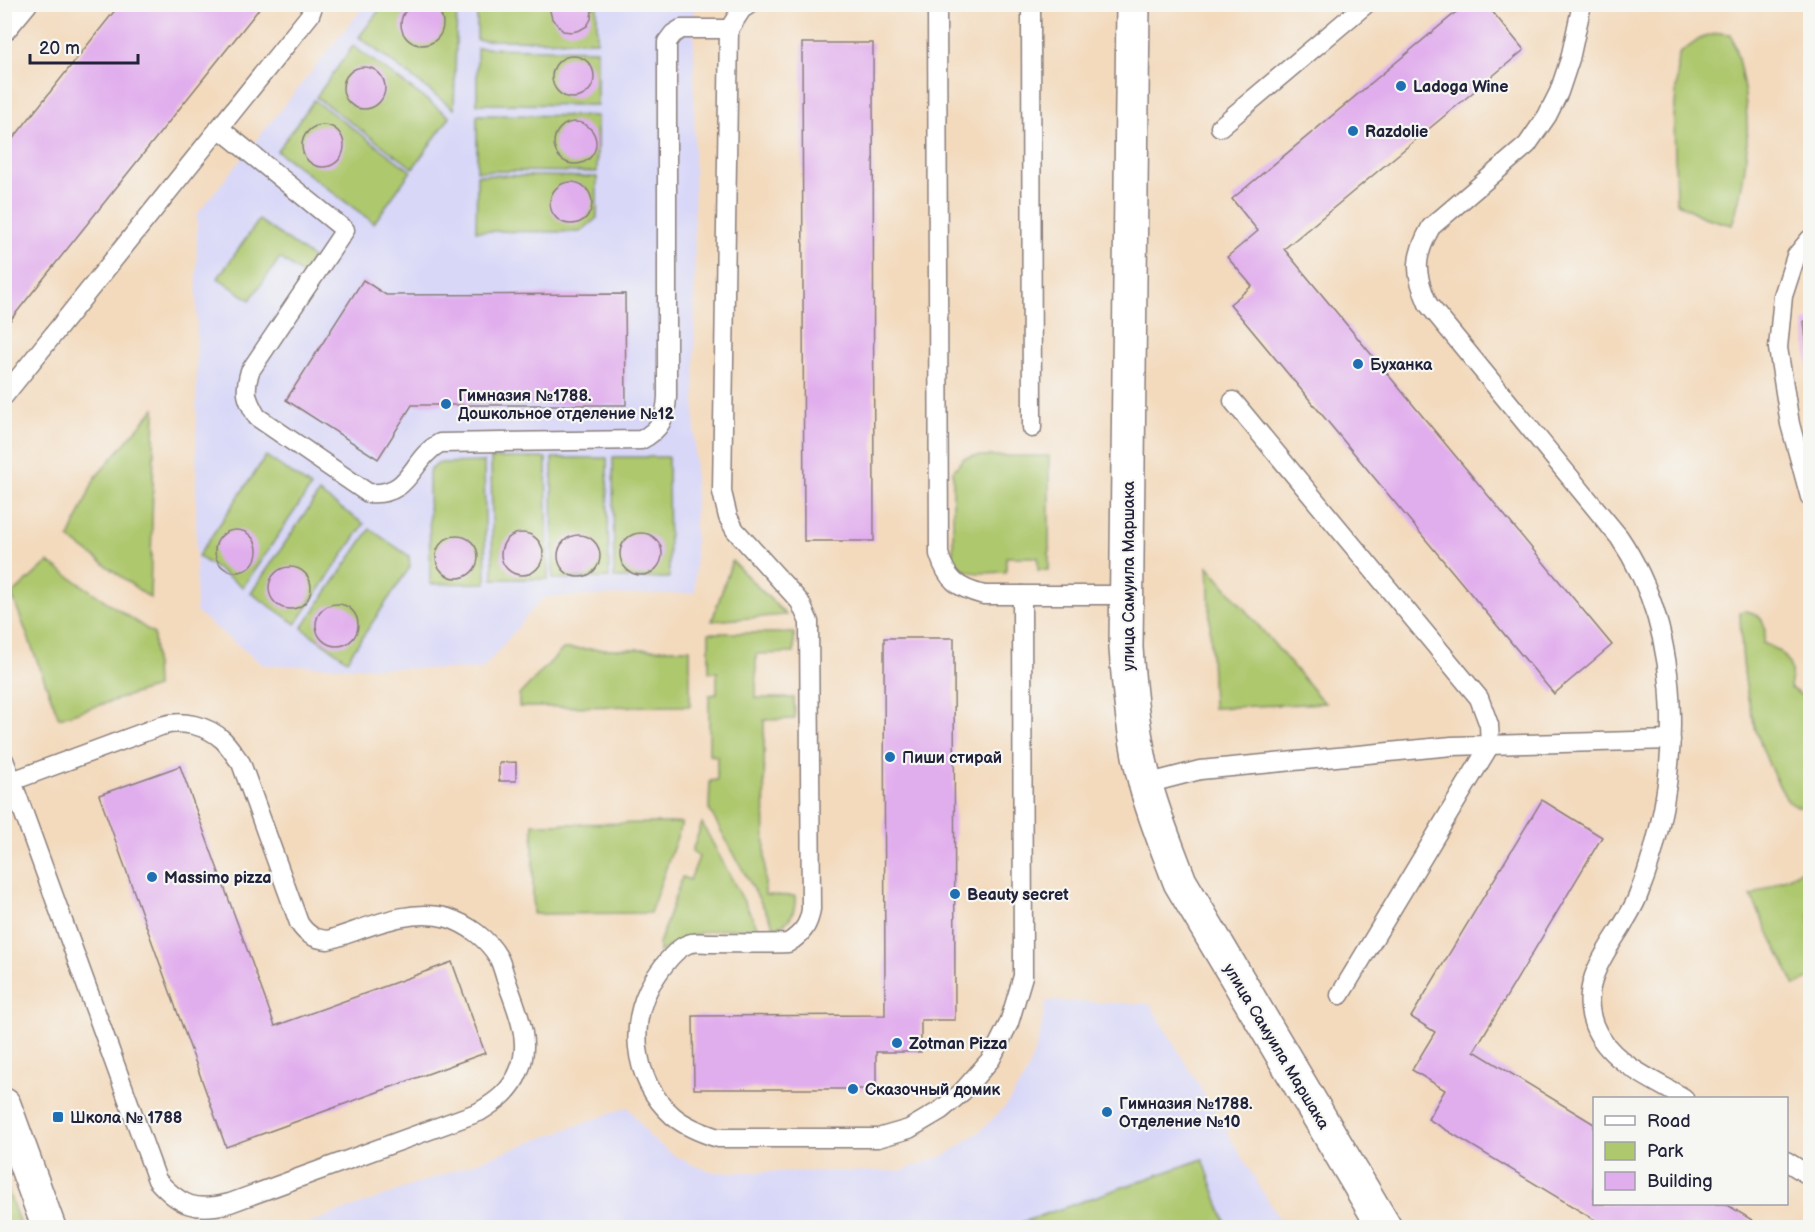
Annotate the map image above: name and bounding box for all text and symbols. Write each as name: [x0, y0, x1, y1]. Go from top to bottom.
scale bar: [30, 27, 138, 65]
text: 20 m: [39, 38, 80, 59]
place label: Ladoga Wine: [1413, 78, 1508, 97]
marker: Ladoga Wine: [1394, 79, 1408, 93]
place label: Razdolie: [1365, 123, 1428, 142]
marker: Razdolie: [1346, 124, 1360, 138]
place label: Буханка: [1370, 356, 1433, 375]
marker: Буханка: [1351, 357, 1365, 371]
place label: Гимназия №1788. Дошкольное отделение №12: [458, 387, 675, 424]
marker: Гимназия №1788. Дошкольное отделение №12: [439, 397, 453, 411]
street label: улица Самуила Маршака: [1120, 480, 1139, 671]
place label: Пиши стирай: [902, 749, 1002, 768]
marker: Пиши стирай: [883, 750, 897, 764]
place label: Massimo pizza: [164, 869, 271, 888]
marker: Massimo pizza: [145, 870, 159, 884]
place label: Beauty secret: [967, 886, 1069, 905]
marker: Beauty secret: [948, 887, 962, 901]
street label: улица Самуила Маршака: [1219, 960, 1333, 1134]
place label: Zotman Pizza: [909, 1035, 1008, 1054]
marker: Zotman Pizza: [890, 1036, 904, 1050]
place label: Сказочный домик: [865, 1081, 1000, 1100]
marker: Сказочный домик: [846, 1082, 860, 1096]
place label: Гимназия №1788. Отделение №10: [1119, 1095, 1253, 1132]
legend: [1593, 1097, 1788, 1205]
marker: Гимназия №1788. Отделение №10: [1100, 1105, 1114, 1119]
place label: Школа № 1788: [70, 1109, 182, 1128]
marker: Школа № 1788: [51, 1110, 65, 1124]
text: Road: [1647, 1111, 1691, 1132]
text: Park: [1647, 1141, 1683, 1162]
text: Building: [1647, 1171, 1713, 1192]

